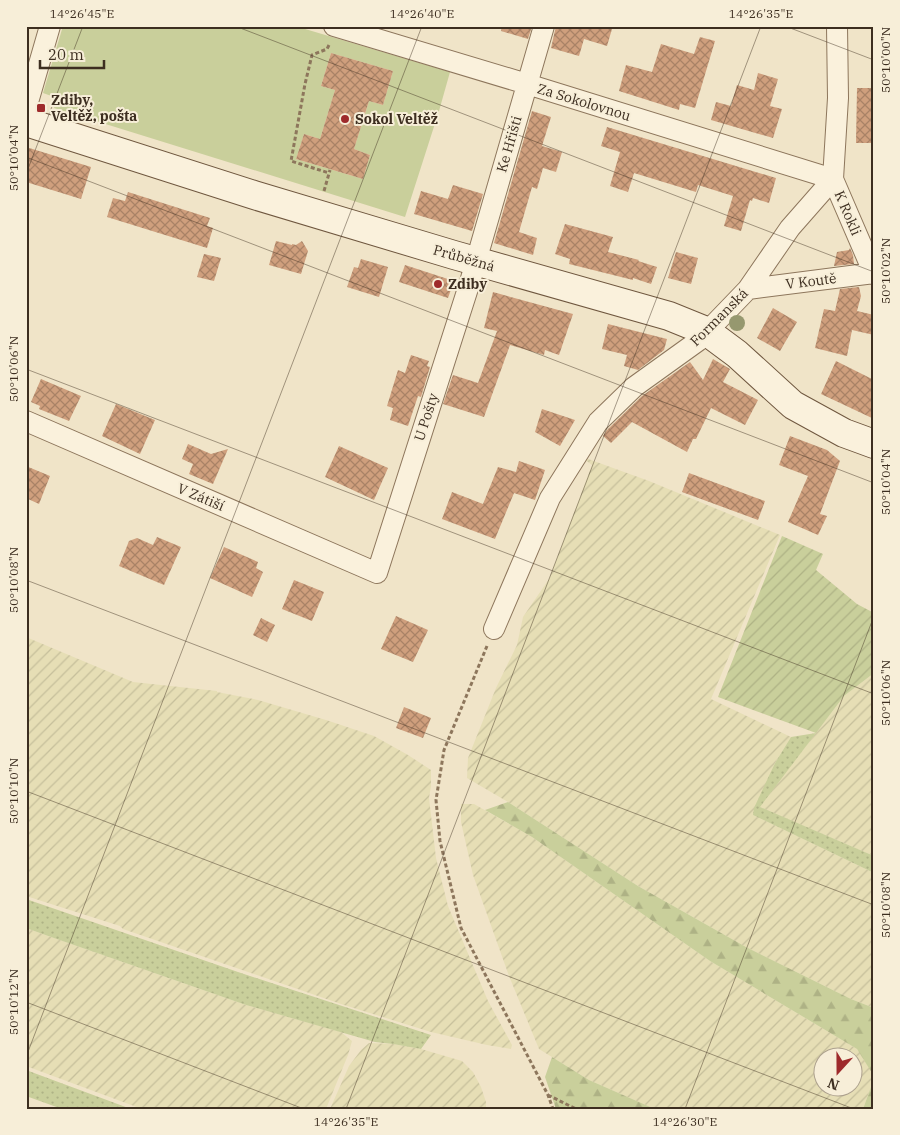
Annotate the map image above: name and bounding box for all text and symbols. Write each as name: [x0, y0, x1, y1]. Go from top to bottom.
text: 14°26'45"E: [50, 6, 114, 21]
text: 14°26'40"E: [390, 6, 454, 21]
text: 14°26'35"E: [729, 6, 793, 21]
text: 50°10'00"N: [878, 27, 893, 93]
scale bar: [40, 38, 104, 70]
text: 20 m: [48, 45, 84, 64]
street label: Za Sokolovnou: [535, 79, 633, 125]
place label: Zdiby, Veltěž, pošta: [51, 91, 137, 125]
marker: Zdiby, Veltěž, pošta: [35, 102, 47, 114]
place label: Sokol Veltěž: [355, 110, 438, 128]
marker: Sokol Veltěž: [339, 113, 351, 125]
street label: Ke Hřišti: [492, 114, 526, 174]
text: 50°10'04"N: [6, 125, 21, 191]
street label: K Rokli: [831, 188, 865, 238]
text: 50°10'02"N: [878, 238, 893, 304]
street label: Průběžná: [431, 241, 497, 275]
street label: V Koutě: [785, 269, 837, 293]
place label: Zdiby: [448, 275, 487, 293]
marker: Zdiby: [432, 278, 444, 290]
street label: Formanská: [686, 284, 752, 350]
text: 50°10'06"N: [6, 336, 21, 402]
street label: U Pošty: [410, 390, 442, 443]
text: 50°10'04"N: [878, 449, 893, 515]
street label: V Zátiší: [175, 479, 227, 515]
text: 50°10'08"N: [6, 547, 21, 613]
text: 50°10'06"N: [878, 660, 893, 726]
text: 50°10'10"N: [6, 758, 21, 824]
text: 50°10'08"N: [878, 872, 893, 938]
text: 50°10'12"N: [6, 969, 21, 1035]
north arrow: [812, 1048, 862, 1098]
text: N: [825, 1074, 842, 1095]
text: 14°26'35"E: [314, 1114, 378, 1129]
text: 14°26'30"E: [653, 1114, 717, 1129]

